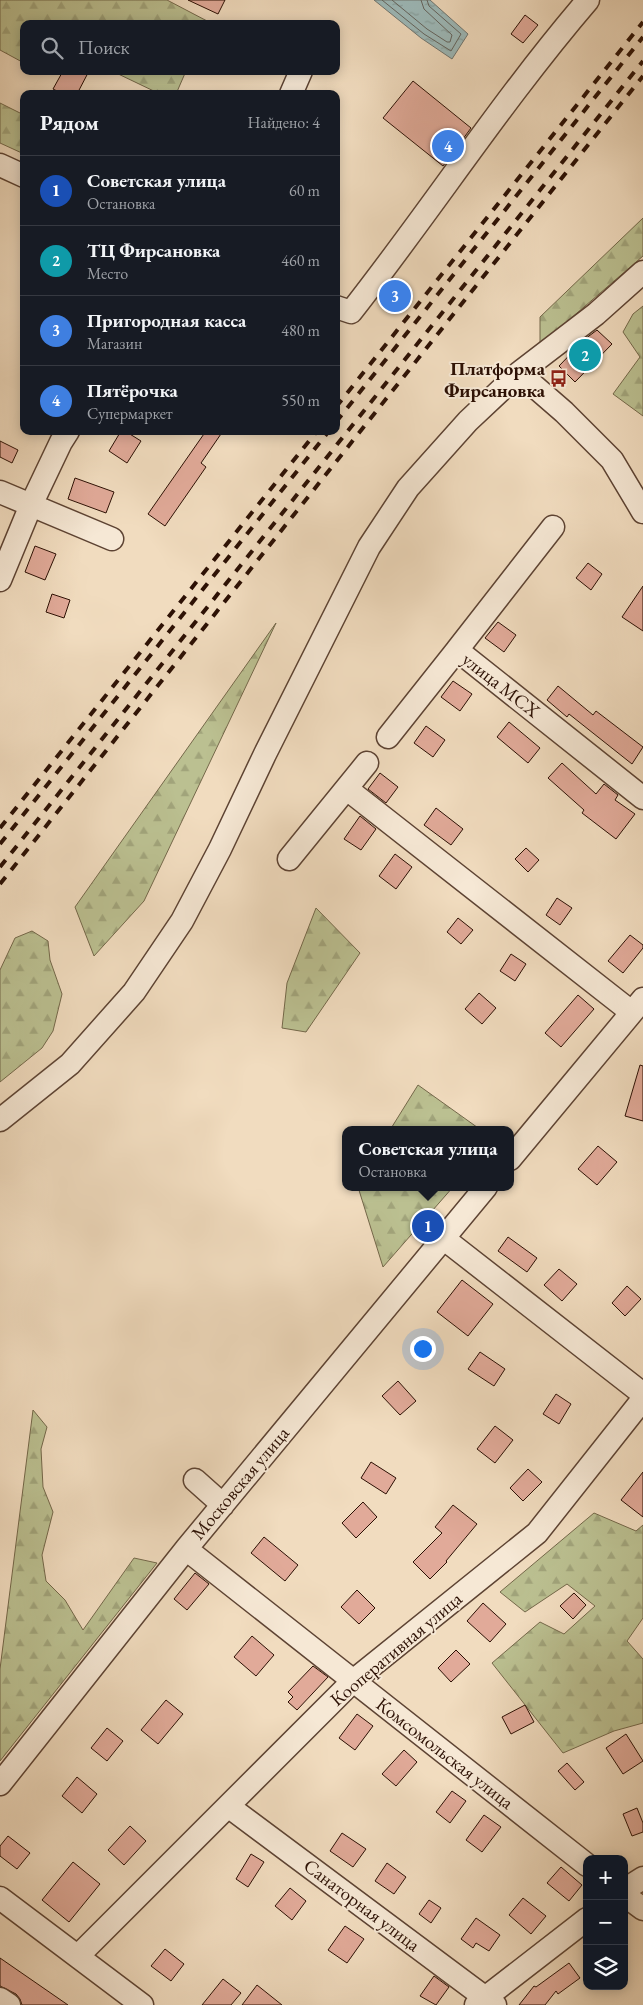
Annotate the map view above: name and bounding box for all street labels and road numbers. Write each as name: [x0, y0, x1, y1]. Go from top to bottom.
street label: улица МСХ: [457, 647, 545, 724]
street label: Московская улица: [185, 1421, 295, 1545]
street label: Кооперативная улица: [325, 1586, 468, 1712]
street label: Комсомольская улица: [371, 1691, 519, 1815]
street label: Санаторная улица: [299, 1853, 426, 1957]

